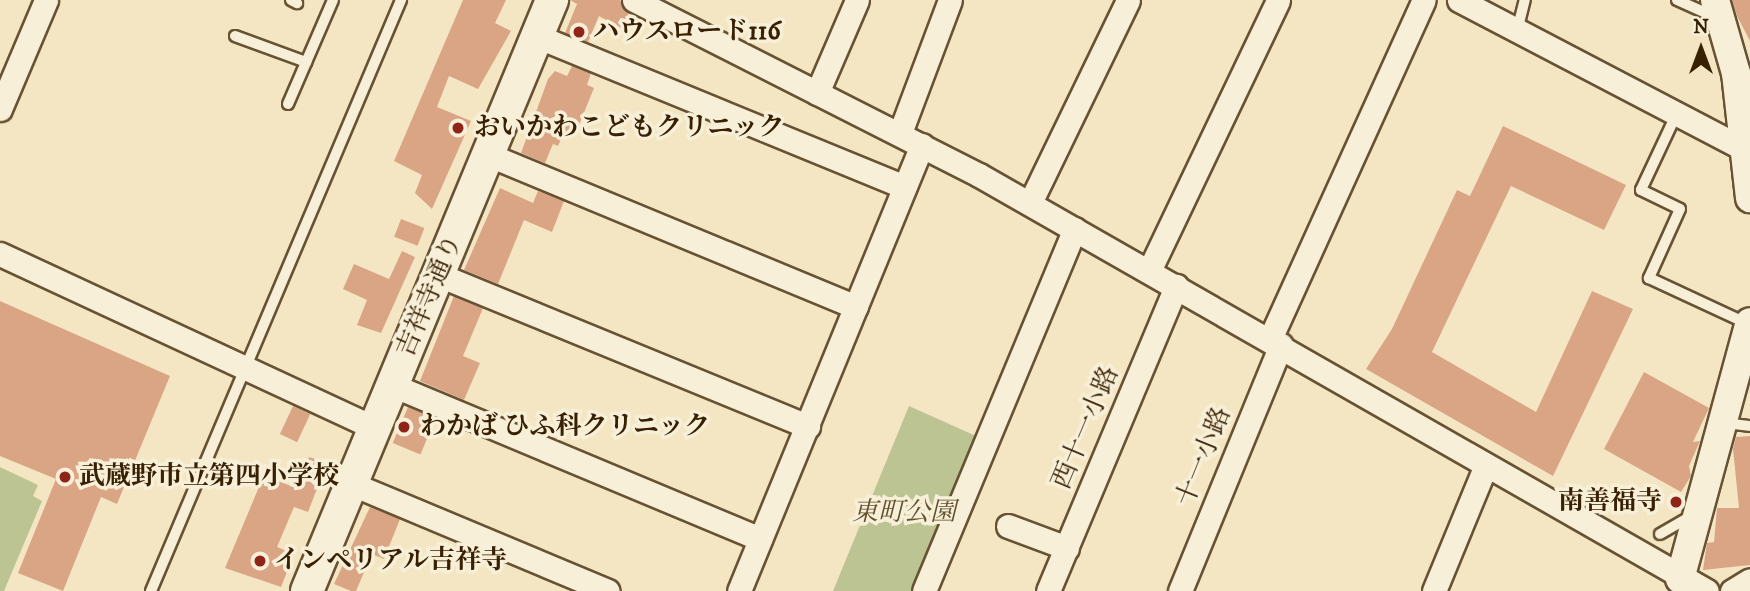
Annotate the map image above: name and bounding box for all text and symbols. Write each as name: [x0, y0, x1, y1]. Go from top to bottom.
north arrow: [1666, 14, 1736, 84]
place label: ハウスロード116: [593, 16, 782, 48]
text: N: [1693, 16, 1709, 39]
marker: ハウスロード116: [571, 24, 587, 40]
place label: おいかわこどもクリニック: [474, 112, 786, 144]
marker: おいかわこどもクリニック: [448, 118, 468, 138]
street label: 吉祥寺通り: [390, 230, 470, 362]
street label: 西十一小路: [1046, 362, 1126, 494]
street label: 十一小路: [1170, 403, 1238, 511]
place label: わかば ひふ科クリニック: [420, 411, 712, 443]
marker: わかば ひふ科クリニック: [394, 417, 414, 437]
place label: 武蔵野市立第四小学校: [79, 461, 339, 493]
marker: 武蔵野市立第四小学校: [57, 469, 73, 485]
place label: 南善福寺: [1558, 486, 1662, 518]
marker: 南善福寺: [1668, 494, 1684, 510]
park label: 東町公園: [852, 497, 956, 529]
place label: インペリアル吉祥寺: [274, 545, 508, 577]
marker: インペリアル吉祥寺: [252, 553, 268, 569]

